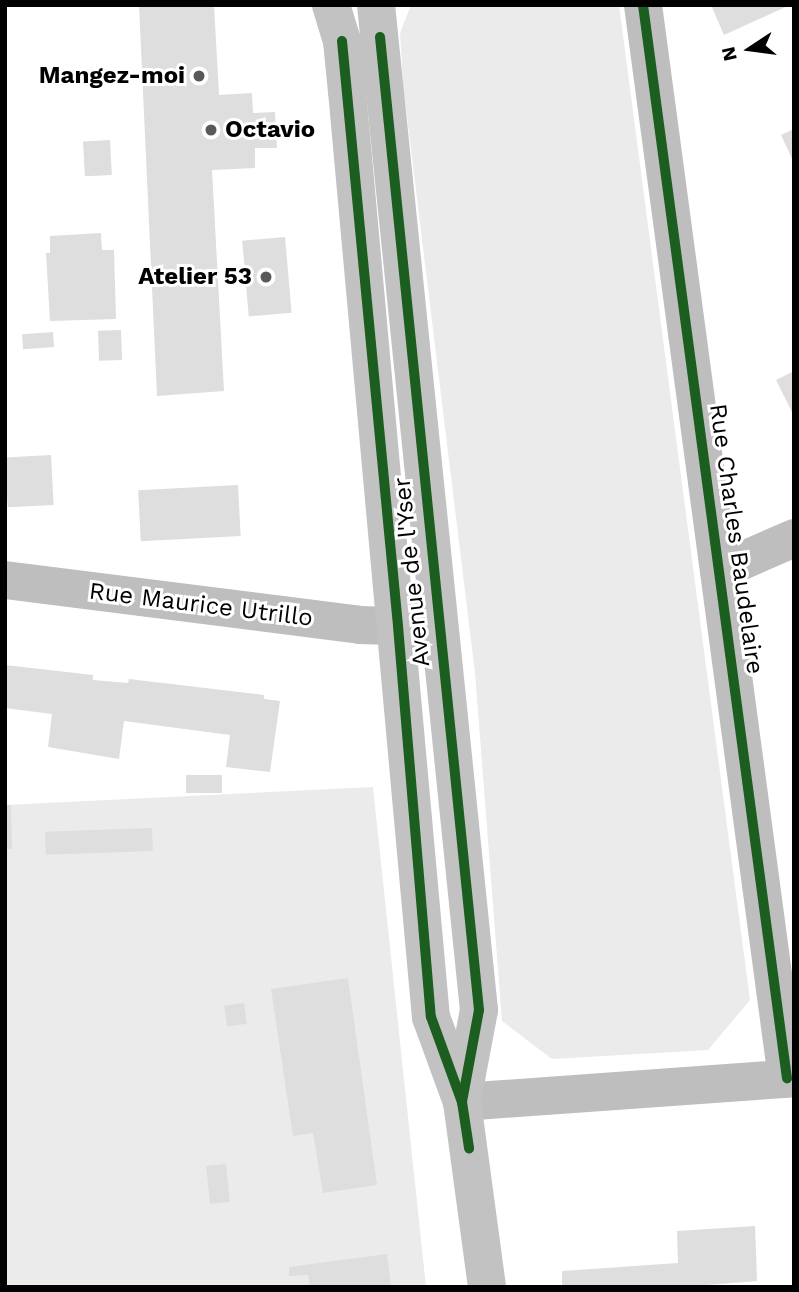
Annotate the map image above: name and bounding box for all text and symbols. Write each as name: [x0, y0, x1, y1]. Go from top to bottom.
north arrow: [715, 14, 785, 84]
text: N: [716, 44, 742, 63]
place label: Mangez-moi: [39, 62, 185, 90]
marker: Mangez-moi: [191, 68, 207, 84]
place label: Octavio: [225, 116, 315, 144]
marker: Octavio: [203, 122, 219, 138]
place label: Atelier 53: [138, 263, 252, 291]
marker: Atelier 53: [258, 269, 274, 285]
street label: Rue Charles Baudelaire: [703, 402, 769, 676]
street label: Avenue de l'Yser: [388, 476, 436, 668]
street label: Rue Maurice Utrillo: [87, 577, 315, 633]

